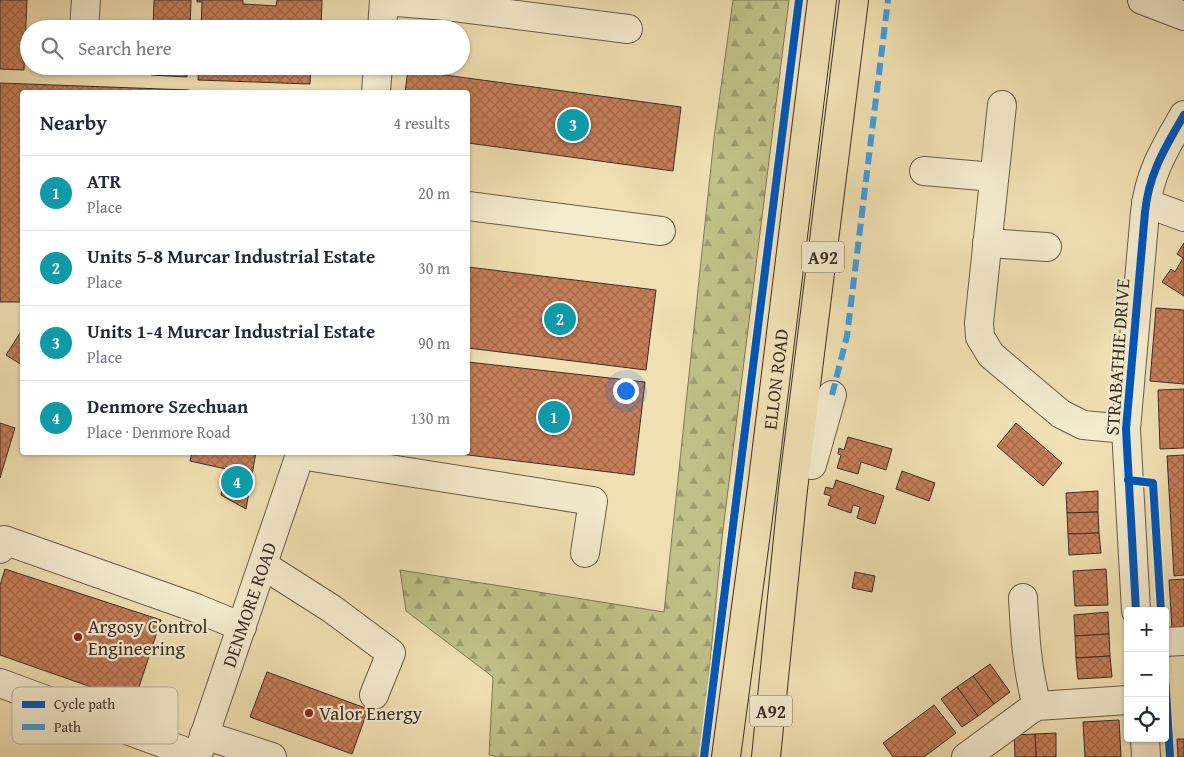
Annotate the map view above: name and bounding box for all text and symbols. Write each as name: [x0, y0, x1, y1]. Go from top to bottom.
search box: [20, 20, 470, 75]
icon: search: [38, 34, 66, 62]
text: Search here: [78, 34, 172, 62]
pin: 3: [557, 106, 589, 144]
text: Nearby: [40, 107, 107, 138]
text: 4 results: [393, 111, 450, 135]
text: ATR: [87, 167, 121, 195]
text: 1: [52, 181, 60, 205]
text: 20 m: [418, 181, 450, 205]
text: Place: [87, 195, 122, 219]
text: Units 5-8 Murcar Industrial Estate: [87, 242, 375, 270]
road number: A92: [802, 242, 844, 272]
text: 2: [52, 256, 60, 280]
text: 30 m: [418, 256, 450, 280]
text: Place: [87, 270, 122, 294]
street label: STRABATHIE DRIVE: [1098, 277, 1136, 436]
pin: 2: [544, 300, 576, 338]
text: Units 1-4 Murcar Industrial Estate: [87, 317, 375, 345]
street label: ELLON ROAD: [755, 327, 795, 431]
text: 3: [52, 331, 60, 355]
text: 90 m: [418, 331, 450, 355]
text: Place: [87, 345, 122, 369]
your location: [613, 378, 639, 404]
text: Denmore Szechuan: [87, 392, 248, 420]
pin: 1: [538, 398, 570, 436]
text: 4: [52, 406, 60, 430]
text: 130 m: [410, 406, 450, 430]
text: Place · Denmore Road: [87, 420, 230, 444]
pin: 4: [221, 463, 253, 501]
street label: DENMORE ROAD: [215, 538, 283, 671]
map controls: [1124, 607, 1169, 742]
button: +: [1124, 607, 1169, 652]
place label: Argosy Control Engineering: [88, 612, 208, 662]
marker: Argosy Control Engineering: [72, 631, 84, 643]
button: −: [1124, 652, 1169, 697]
legend: [12, 687, 178, 744]
text: Cycle path: [54, 694, 115, 714]
road number: A92: [750, 696, 792, 726]
button: locate: [1124, 697, 1169, 742]
place label: Valor Energy: [319, 699, 423, 727]
marker: Valor Energy: [303, 707, 315, 719]
text: Path: [54, 717, 81, 737]

